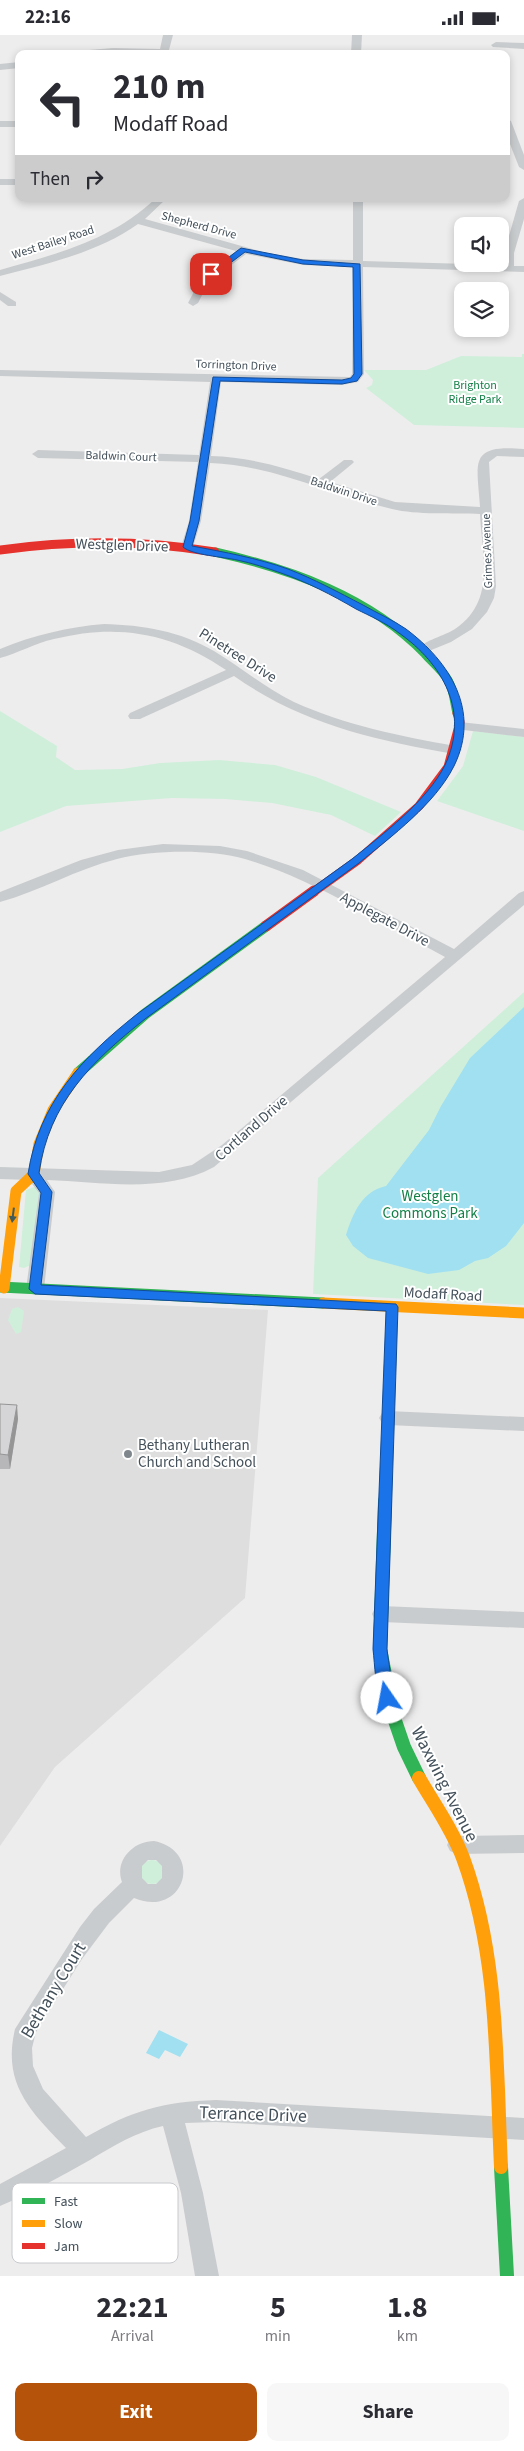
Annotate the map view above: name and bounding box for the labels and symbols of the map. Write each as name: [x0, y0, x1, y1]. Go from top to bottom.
street label: Shepherd Drive: [159, 207, 238, 244]
street label: West Bailey Road: [10, 221, 96, 264]
pin: [190, 253, 232, 295]
street label: Torrington Drive: [195, 356, 277, 375]
park label: Brighton Ridge Park: [448, 377, 502, 408]
street label: Baldwin Court: [85, 447, 157, 466]
street label: Baldwin Drive: [308, 473, 380, 510]
street label: Grimes Avenue: [478, 513, 497, 589]
street label: Westglen Drive: [75, 533, 169, 558]
street label: Pinetree Drive: [195, 623, 281, 688]
street label: Applegate Drive: [336, 887, 433, 952]
street label: Cortland Drive: [210, 1091, 292, 1166]
park label: Westglen Commons Park: [382, 1186, 478, 1224]
one-way arrow: [9, 1207, 17, 1223]
street label: Modaff Road: [403, 1282, 483, 1307]
place label: Bethany Lutheran Church and School: [138, 1435, 256, 1473]
marker: Bethany Lutheran Church and School: [122, 1448, 134, 1460]
position arrow: [360, 1671, 412, 1723]
street label: Waxwing Avenue: [405, 1722, 484, 1846]
street label: Bethany Court: [15, 1937, 92, 2043]
street label: Terrance Drive: [199, 2100, 307, 2129]
legend: [12, 2183, 178, 2263]
text: Fast: [54, 2192, 78, 2212]
text: Slow: [54, 2214, 83, 2234]
text: Jam: [54, 2237, 79, 2257]

